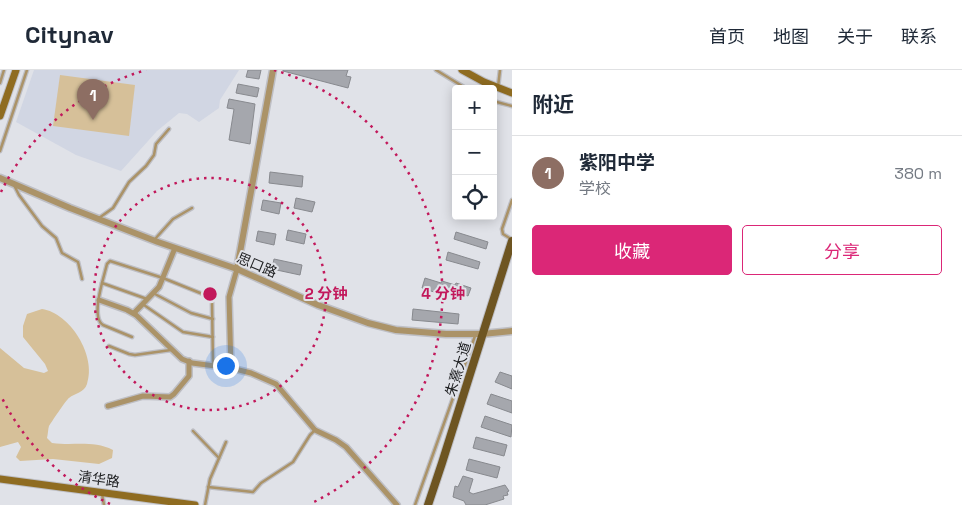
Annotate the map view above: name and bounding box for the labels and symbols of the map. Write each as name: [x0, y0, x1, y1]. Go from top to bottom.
pin: 1: [77, 79, 109, 120]
street label: 思口路: [234, 249, 280, 281]
text: 2 分钟: [305, 284, 347, 303]
text: 4 分钟: [421, 284, 465, 303]
centre of rings: [201, 285, 219, 303]
street label: 朱熹大道: [441, 340, 475, 398]
your location: [213, 353, 239, 379]
street label: 清华路: [77, 467, 121, 491]

